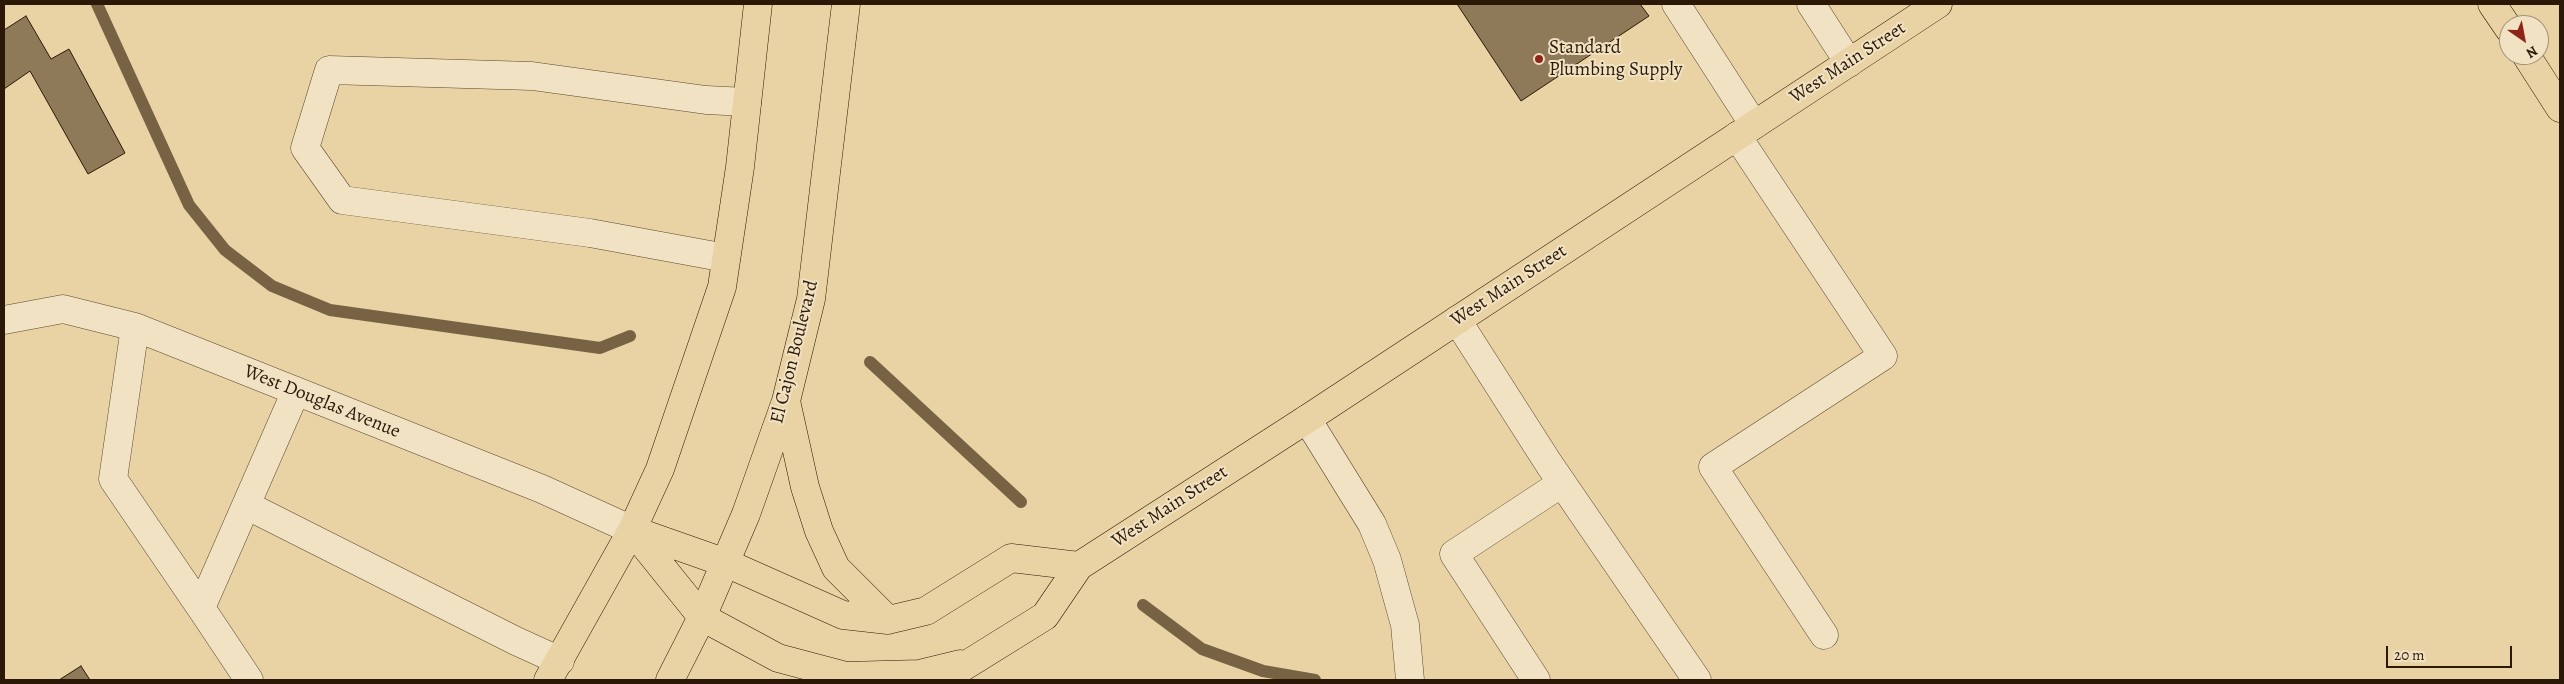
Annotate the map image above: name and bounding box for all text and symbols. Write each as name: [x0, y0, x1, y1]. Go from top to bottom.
north arrow: [2499, 15, 2549, 65]
street label: West Main Street: [1786, 17, 1910, 109]
place label: Standard Plumbing Supply: [1549, 37, 1682, 81]
text: N: [2522, 41, 2541, 63]
marker: Standard Plumbing Supply: [1533, 53, 1545, 65]
street label: West Main Street: [1447, 240, 1571, 332]
street label: El Cajon Boulevard: [766, 278, 824, 426]
street label: West Douglas Avenue: [241, 360, 403, 444]
street label: West Main Street: [1108, 461, 1232, 553]
scale bar: [2389, 636, 2515, 668]
text: 20 m: [2394, 645, 2425, 665]

